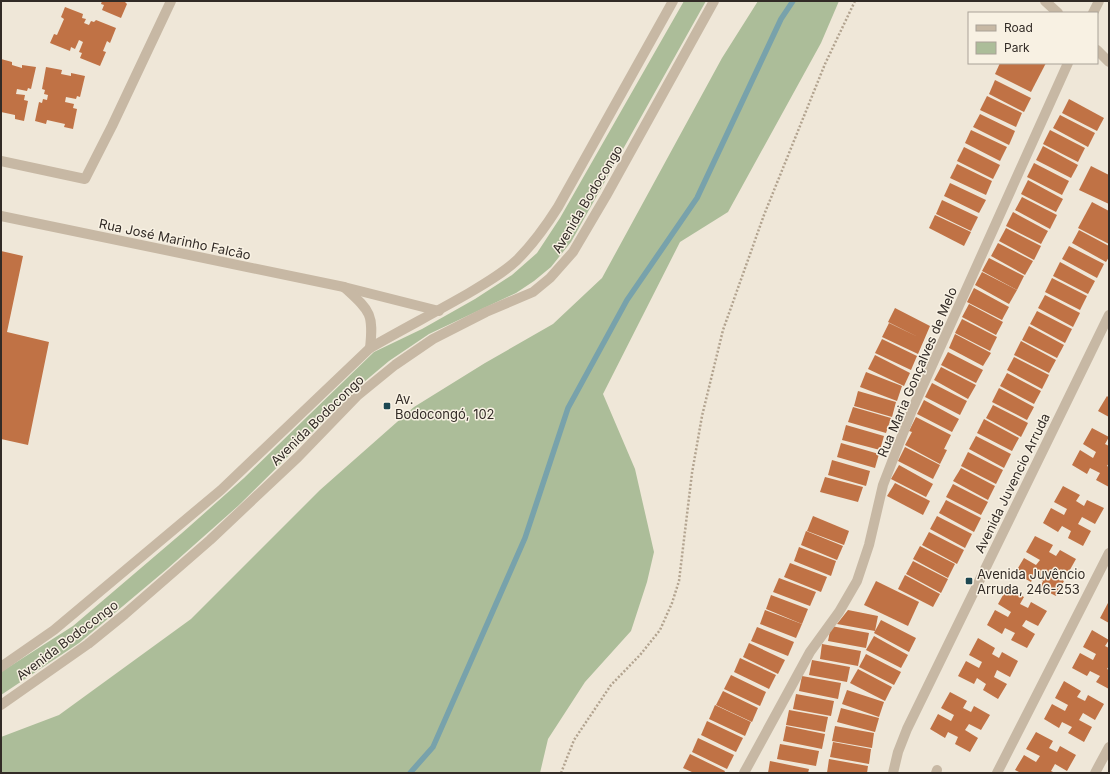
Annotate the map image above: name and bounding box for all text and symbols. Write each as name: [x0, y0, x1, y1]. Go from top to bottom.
legend: [968, 12, 1098, 64]
text: Road: [1004, 20, 1033, 35]
text: Park: [1004, 40, 1030, 55]
street label: Avenida Bodocongo: [548, 142, 626, 256]
street label: Rua José Marinho Falcão: [98, 215, 253, 263]
street label: Rua Maria Gonçalves de Melo: [874, 284, 960, 459]
street label: Avenida Bodocongo: [267, 371, 367, 469]
place label: Av. Bodocongó, 102: [395, 391, 495, 422]
marker: Av. Bodocongó, 102: [382, 401, 392, 411]
street label: Avenida Juvencio Arruda: [971, 410, 1053, 556]
place label: Avenida Juvêncio Arruda, 246-253: [977, 566, 1085, 597]
marker: Avenida Juvêncio Arruda, 246-253: [964, 576, 974, 586]
street label: Avenida Bodocongo: [13, 596, 121, 683]

